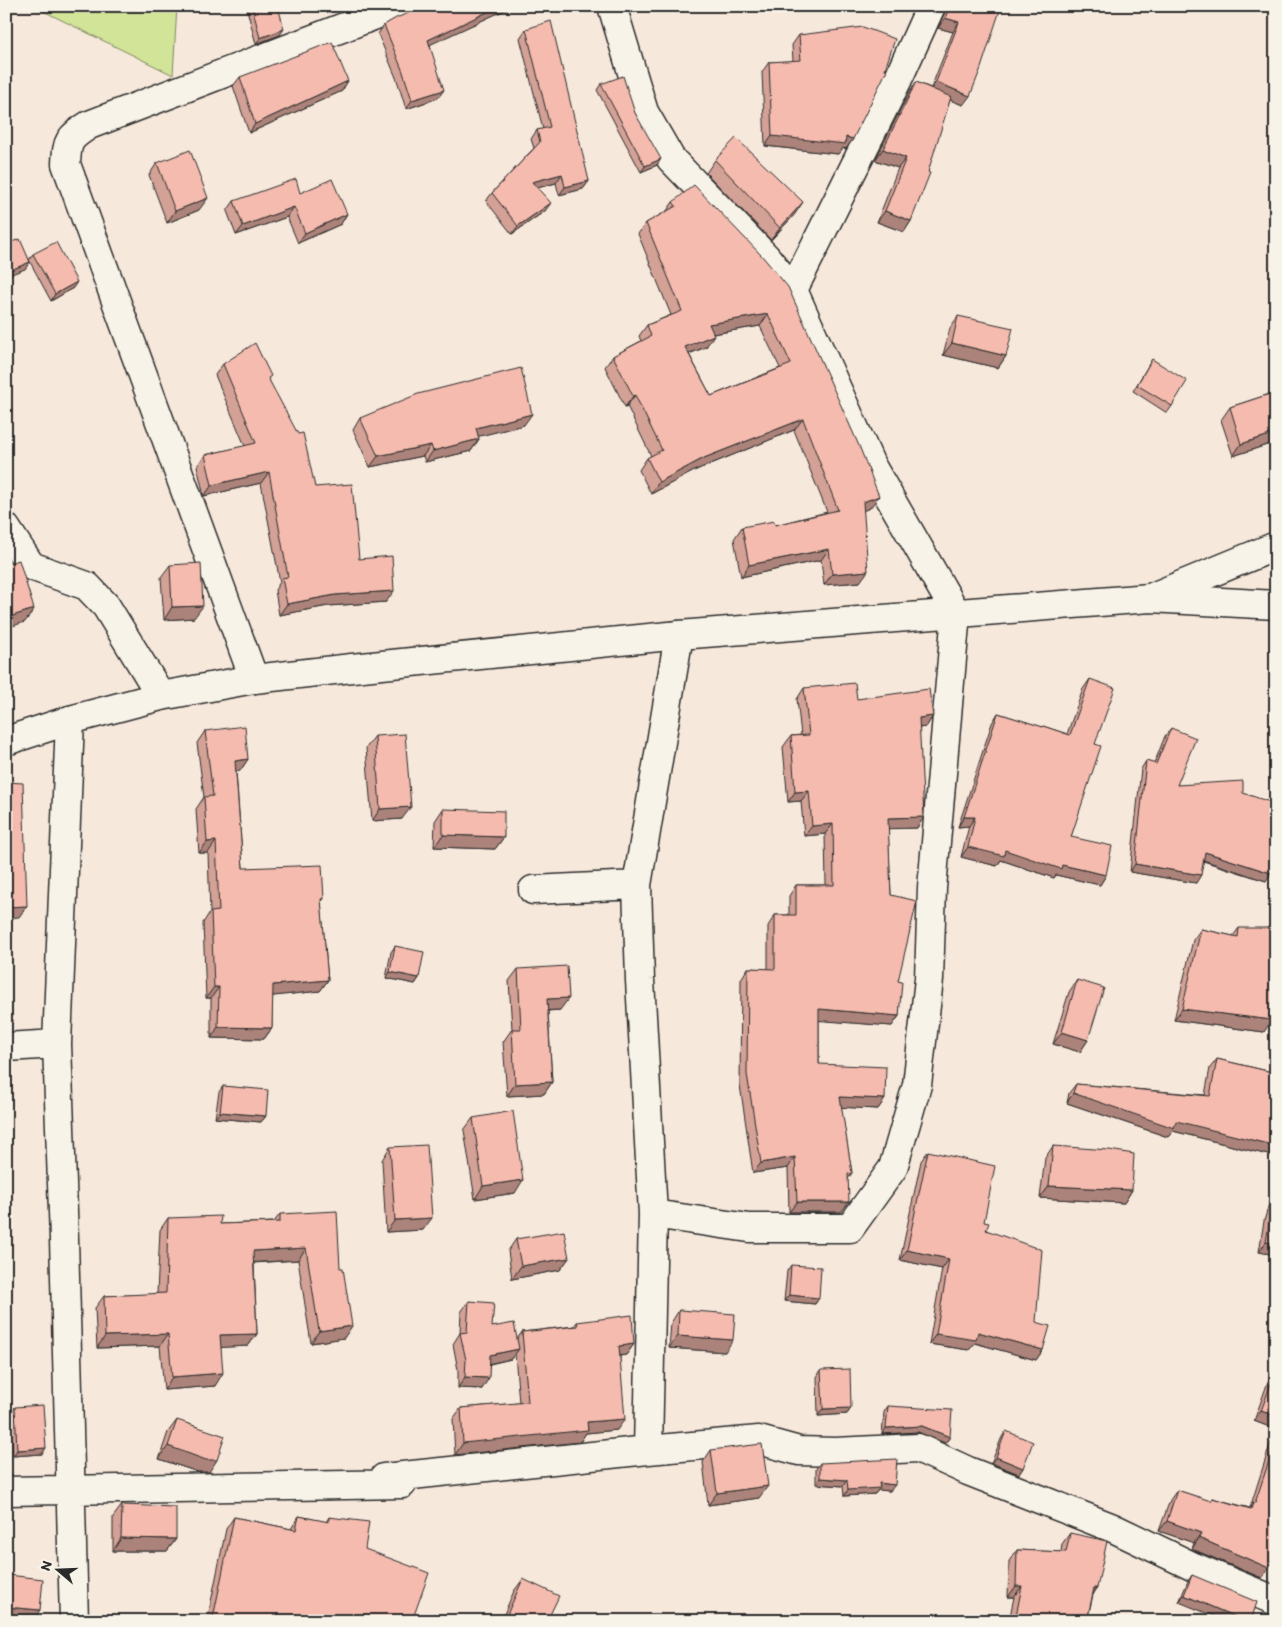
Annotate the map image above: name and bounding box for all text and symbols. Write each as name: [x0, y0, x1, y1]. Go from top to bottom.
north arrow: [32, 1544, 82, 1594]
text: N: [37, 1559, 56, 1573]

